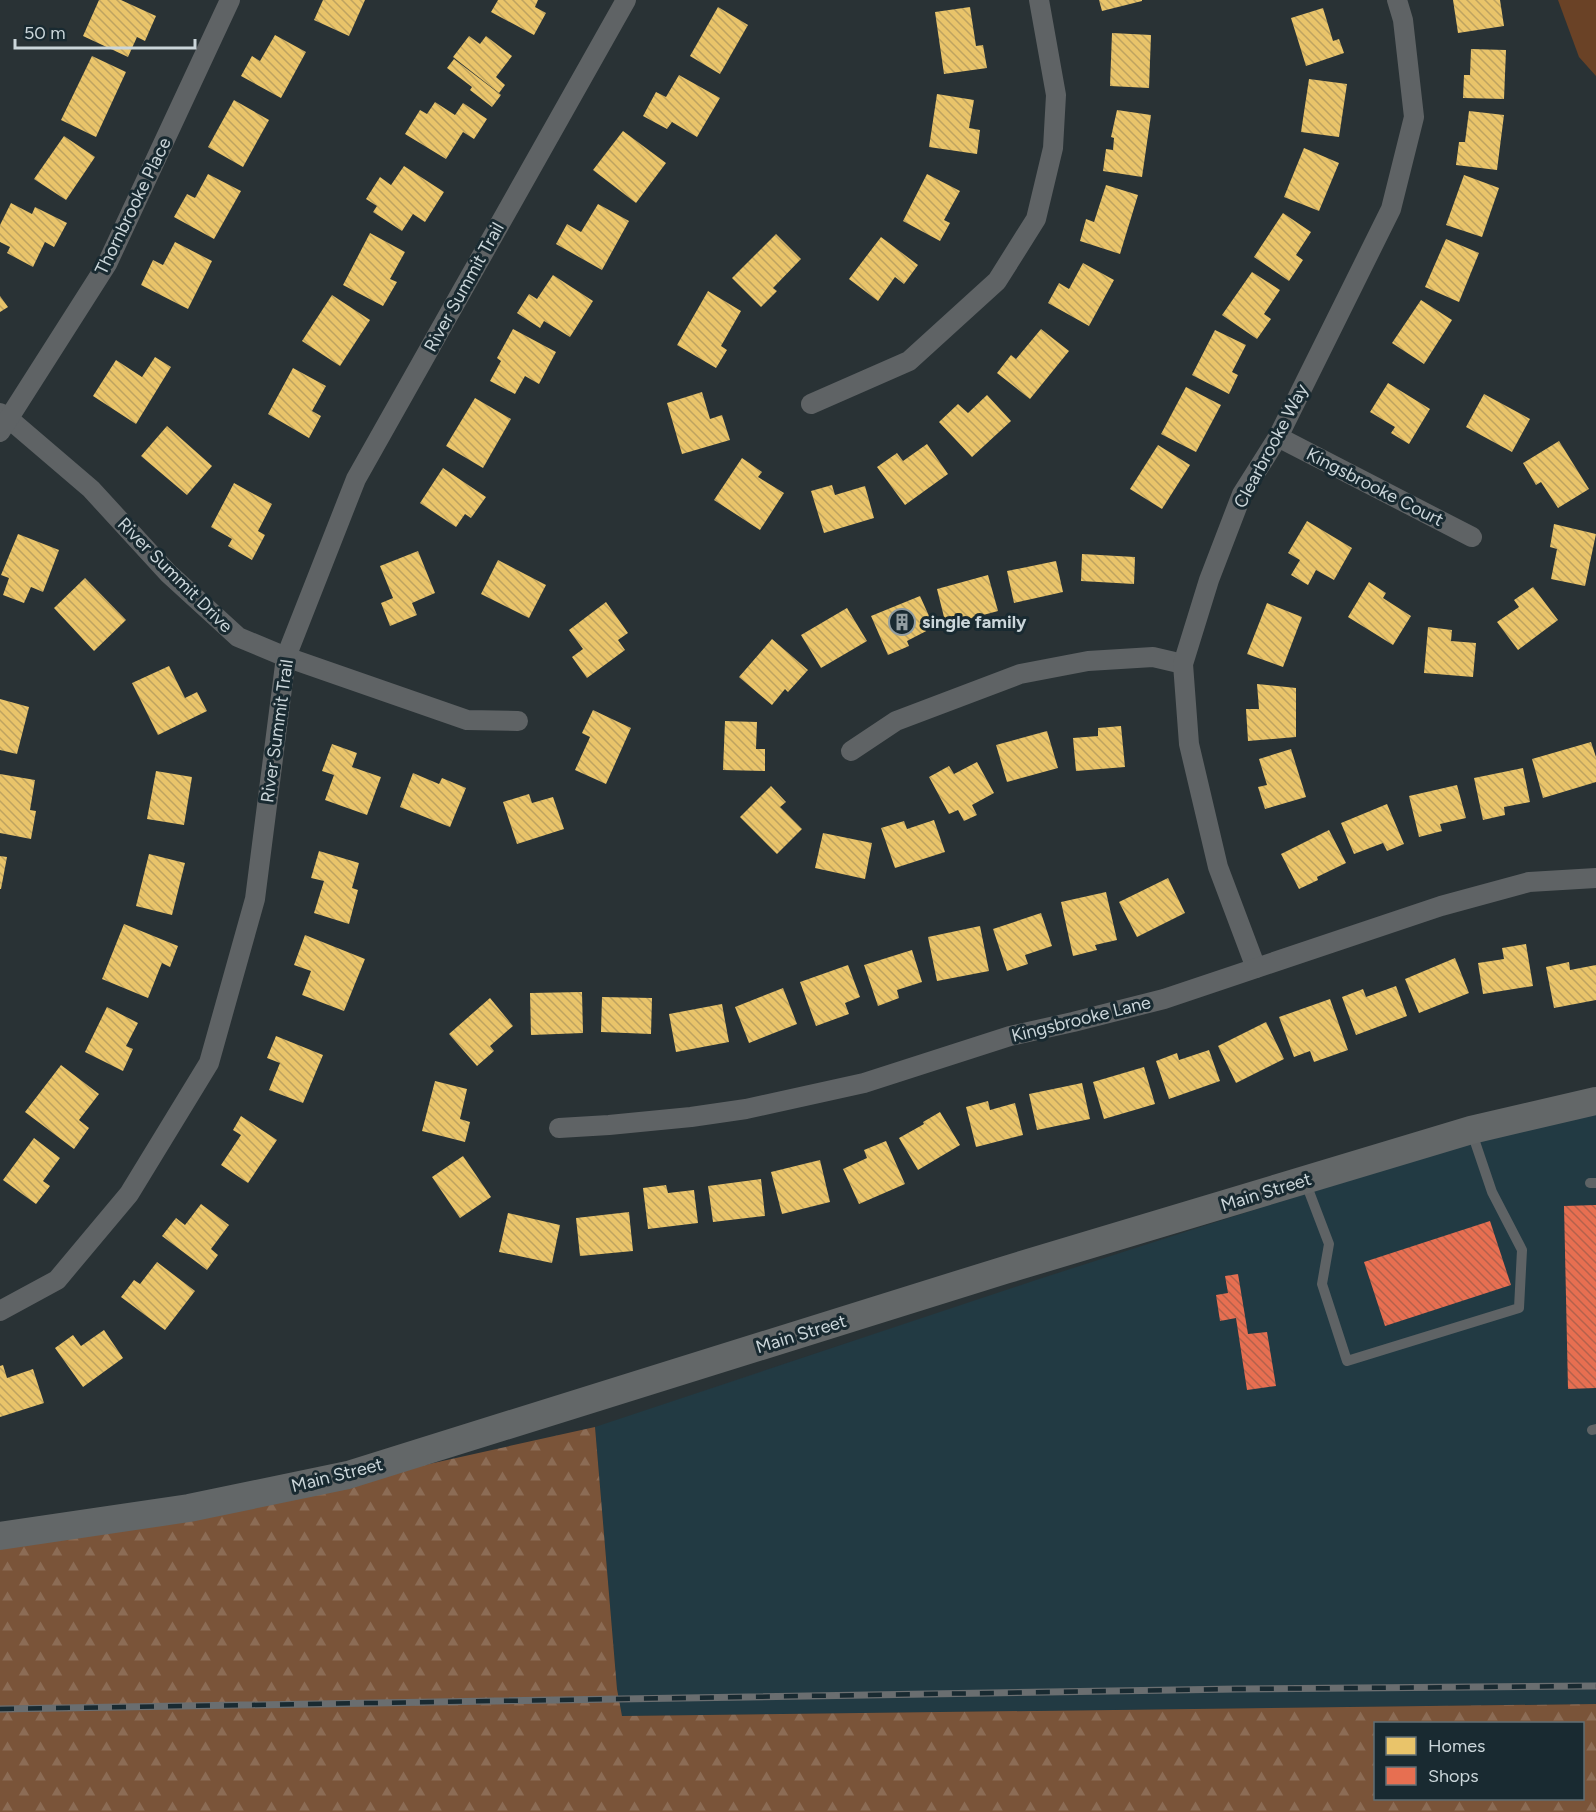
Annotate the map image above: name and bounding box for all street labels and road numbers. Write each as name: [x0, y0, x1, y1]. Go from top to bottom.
street label: Thornbrooke Place: [90, 134, 176, 278]
street label: River Summit Trail: [419, 218, 509, 356]
street label: Clearbrooke Way: [1229, 380, 1313, 512]
street label: Kingsbrooke Court: [1303, 443, 1447, 531]
street label: River Summit Drive: [113, 513, 237, 637]
street label: River Summit Trail: [256, 658, 298, 804]
street label: Kingsbrooke Lane: [1009, 991, 1153, 1047]
street label: Main Street: [1218, 1168, 1314, 1216]
street label: Main Street: [753, 1310, 849, 1358]
street label: Main Street: [289, 1453, 385, 1497]

